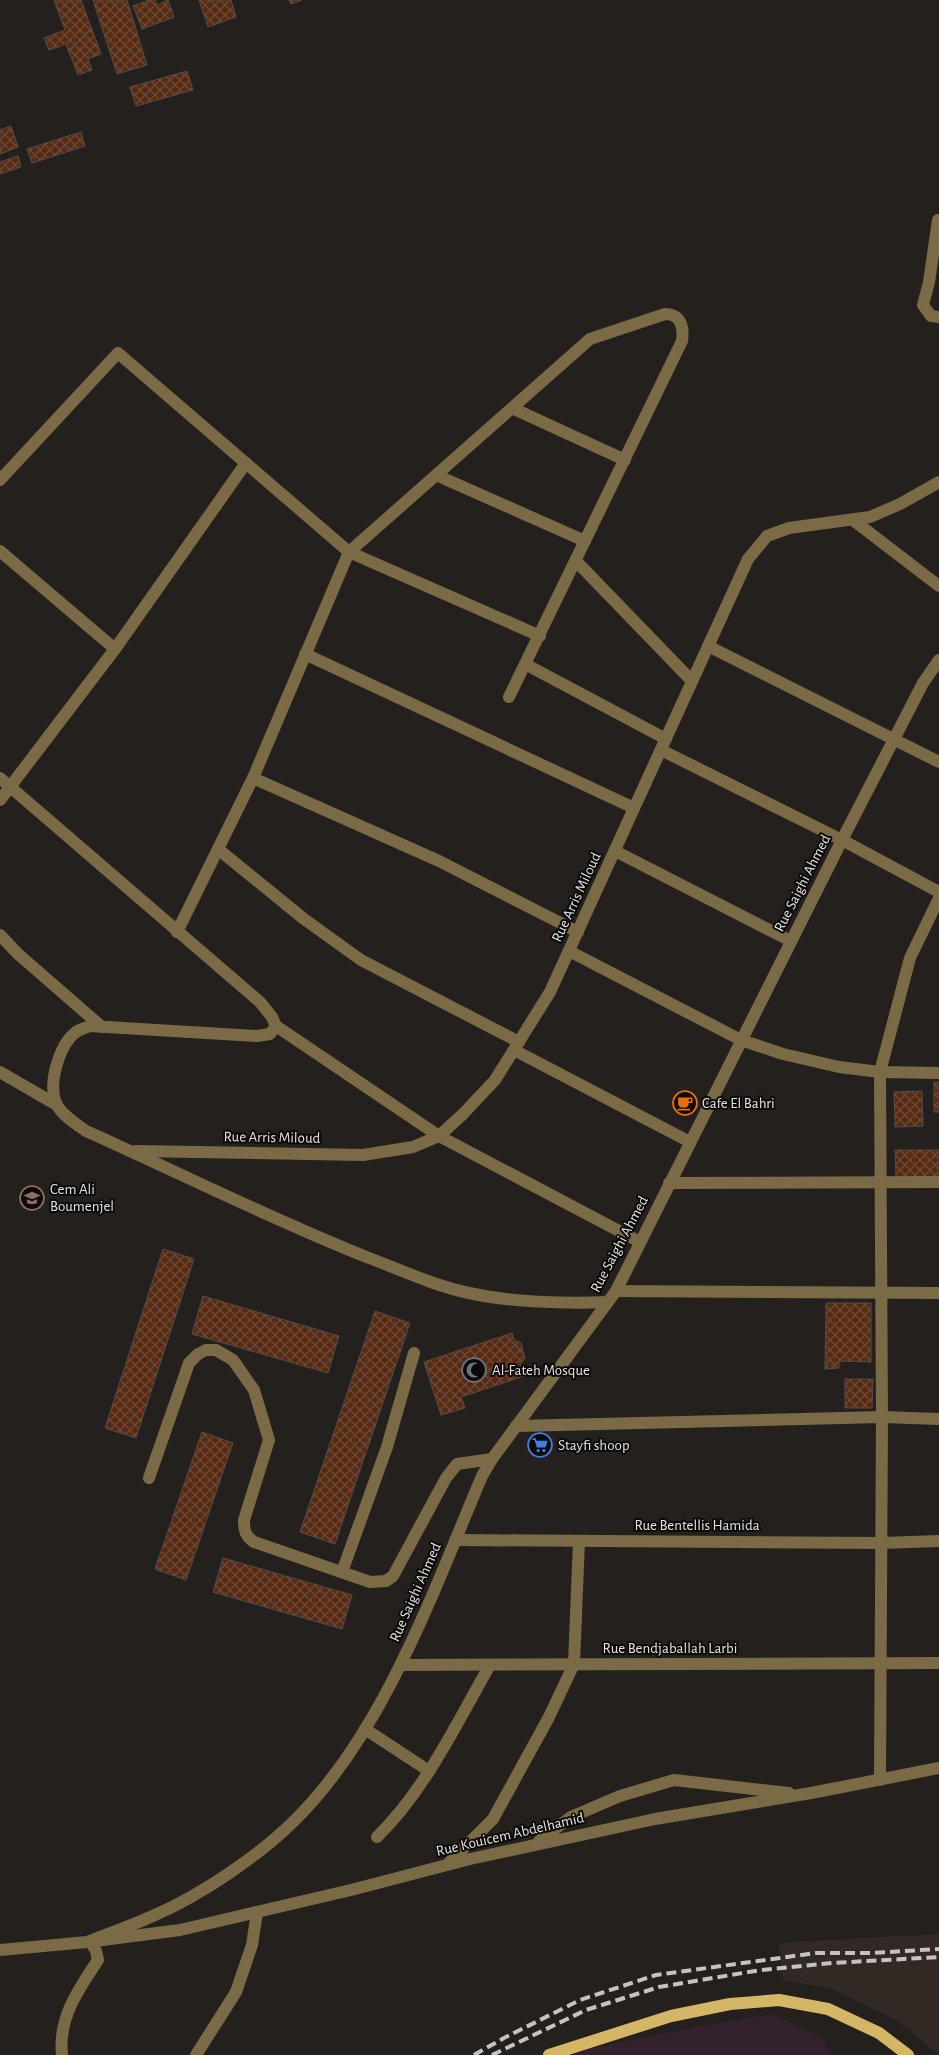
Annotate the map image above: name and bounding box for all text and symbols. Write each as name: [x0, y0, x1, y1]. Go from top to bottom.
street label: Rue Saighi Ahmed: [772, 832, 833, 934]
street label: Rue Arris Miloud: [549, 850, 604, 944]
cafe icon: Cafe El Bahri: [672, 1090, 698, 1116]
place label: Cafe El Bahri: [702, 1096, 775, 1111]
street label: Rue Arris Miloud: [223, 1129, 321, 1146]
place label: Cem Ali Boumenjel: [50, 1182, 114, 1214]
school or university icon: Cem Ali Boumenjel: [19, 1185, 45, 1211]
street label: Rue Saighi Ahmed: [588, 1193, 651, 1295]
mosque icon: Al-Fateh Mosque: [461, 1357, 487, 1383]
place label: Al-Fateh Mosque: [492, 1363, 590, 1378]
supermarket icon: Stayfi shoop: [527, 1432, 553, 1458]
place label: Stayfi shoop: [558, 1438, 630, 1453]
street label: Rue Bentellis Hamida: [634, 1518, 760, 1533]
street label: Rue Saighi Ahmed: [387, 1540, 444, 1644]
street label: Rue Bendjaballah Larbi: [603, 1641, 737, 1656]
street label: Rue Kouicem Abdelhamid: [435, 1810, 586, 1859]

